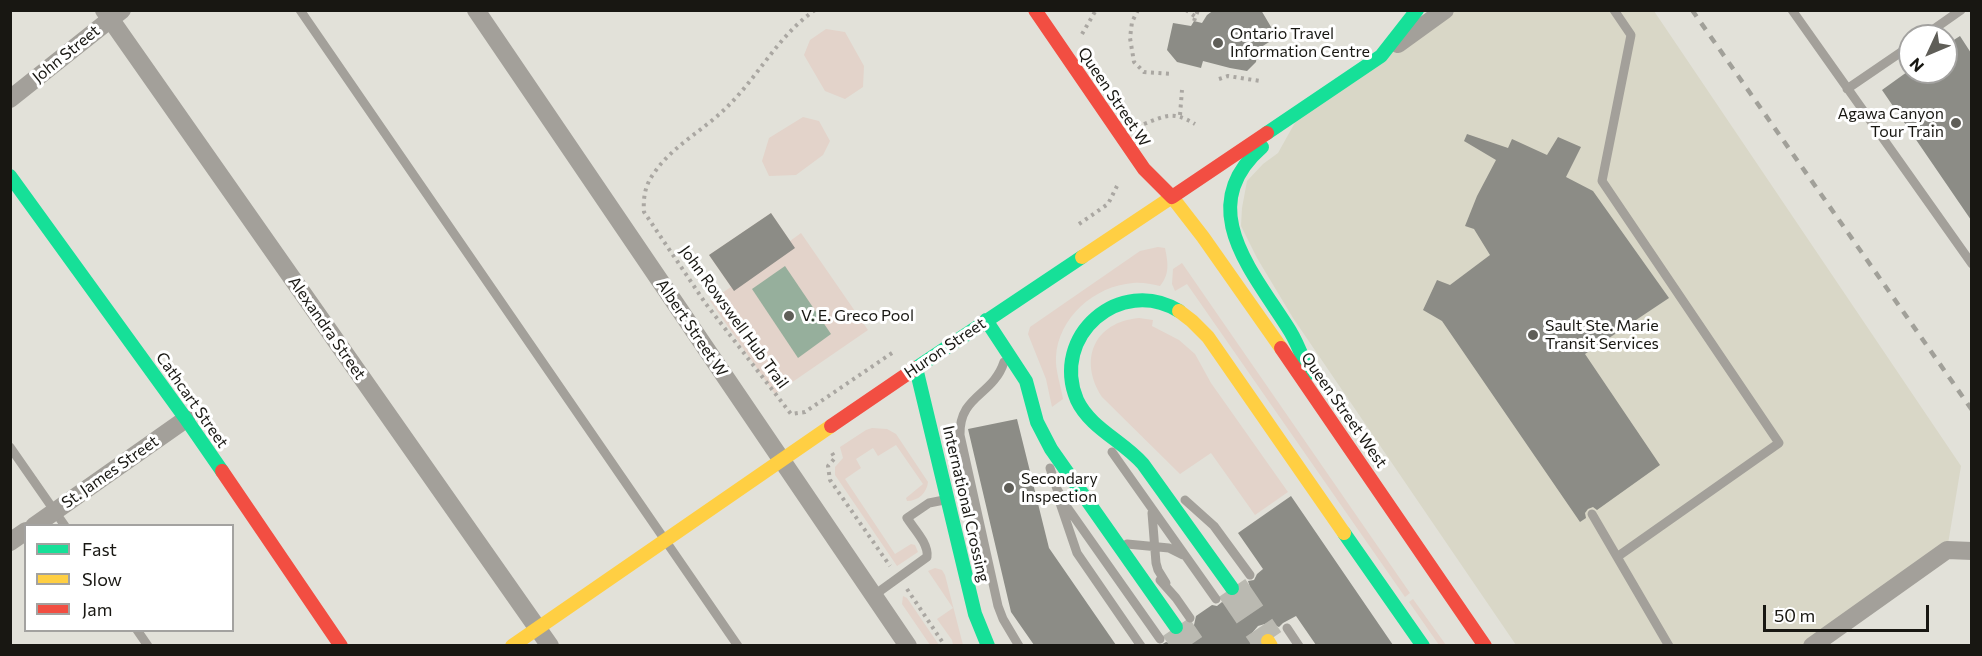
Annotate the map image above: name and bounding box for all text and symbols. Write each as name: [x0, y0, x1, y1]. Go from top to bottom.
street label: John Street: [29, 21, 103, 87]
place label: Ontario Travel Information Centre: [1230, 24, 1370, 62]
north arrow: [1898, 24, 1958, 84]
marker: Ontario Travel Information Centre: [1211, 36, 1225, 50]
street label: Queen Street W: [1074, 44, 1154, 150]
text: N: [1905, 55, 1927, 76]
place label: Agawa Canyon Tour Train: [1837, 104, 1944, 142]
marker: Agawa Canyon Tour Train: [1949, 116, 1963, 130]
street label: John Rowswell Hub Trail: [676, 242, 792, 392]
street label: Alexandra Street: [284, 273, 370, 383]
street label: Albert Street W: [652, 276, 732, 380]
place label: V. E. Greco Pool: [801, 306, 914, 326]
marker: V. E. Greco Pool: [782, 309, 796, 323]
street label: Huron Street: [901, 314, 989, 382]
place label: Sault Ste. Marie Transit Services: [1545, 316, 1659, 354]
marker: Sault Ste. Marie Transit Services: [1526, 328, 1540, 342]
street label: Cathcart Street: [152, 348, 232, 452]
street label: Queen Street West: [1297, 348, 1391, 472]
street label: International Crossing: [939, 424, 993, 584]
street label: St. James Street: [58, 432, 162, 512]
place label: Secondary Inspection: [1021, 469, 1098, 507]
marker: Secondary Inspection: [1002, 481, 1016, 495]
legend: [24, 524, 234, 632]
text: Fast: [82, 538, 117, 560]
text: Slow: [82, 568, 122, 590]
scale bar: [1766, 593, 1932, 631]
text: Jam: [82, 598, 112, 620]
text: 50 m: [1774, 604, 1815, 626]

